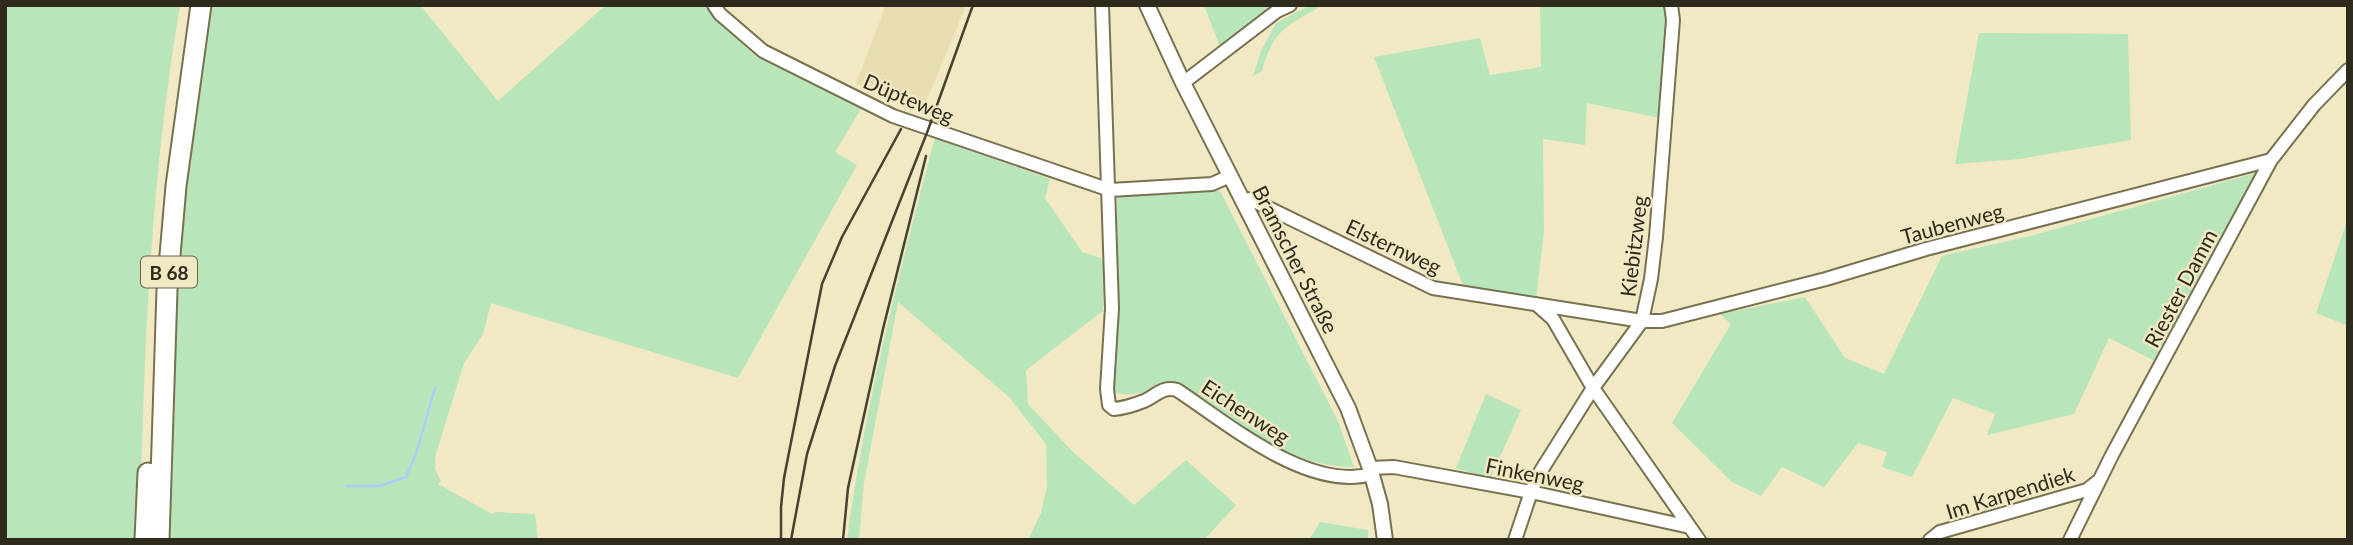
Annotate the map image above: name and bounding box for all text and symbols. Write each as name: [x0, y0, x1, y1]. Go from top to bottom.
street label: Düpteweg: [860, 68, 958, 128]
street label: Bramscher Straße: [1248, 181, 1344, 337]
street label: Kiebitzweg: [1614, 194, 1652, 298]
street label: Taubenweg: [1898, 197, 2006, 249]
street label: Elsternweg: [1342, 213, 1446, 279]
street label: Riester Damm: [2138, 225, 2222, 351]
road number: B 68: [141, 256, 197, 288]
street label: Eichenweg: [1197, 373, 1295, 449]
street label: Finkenweg: [1484, 452, 1586, 496]
street label: Im Karpendiek: [1943, 460, 2078, 523]

